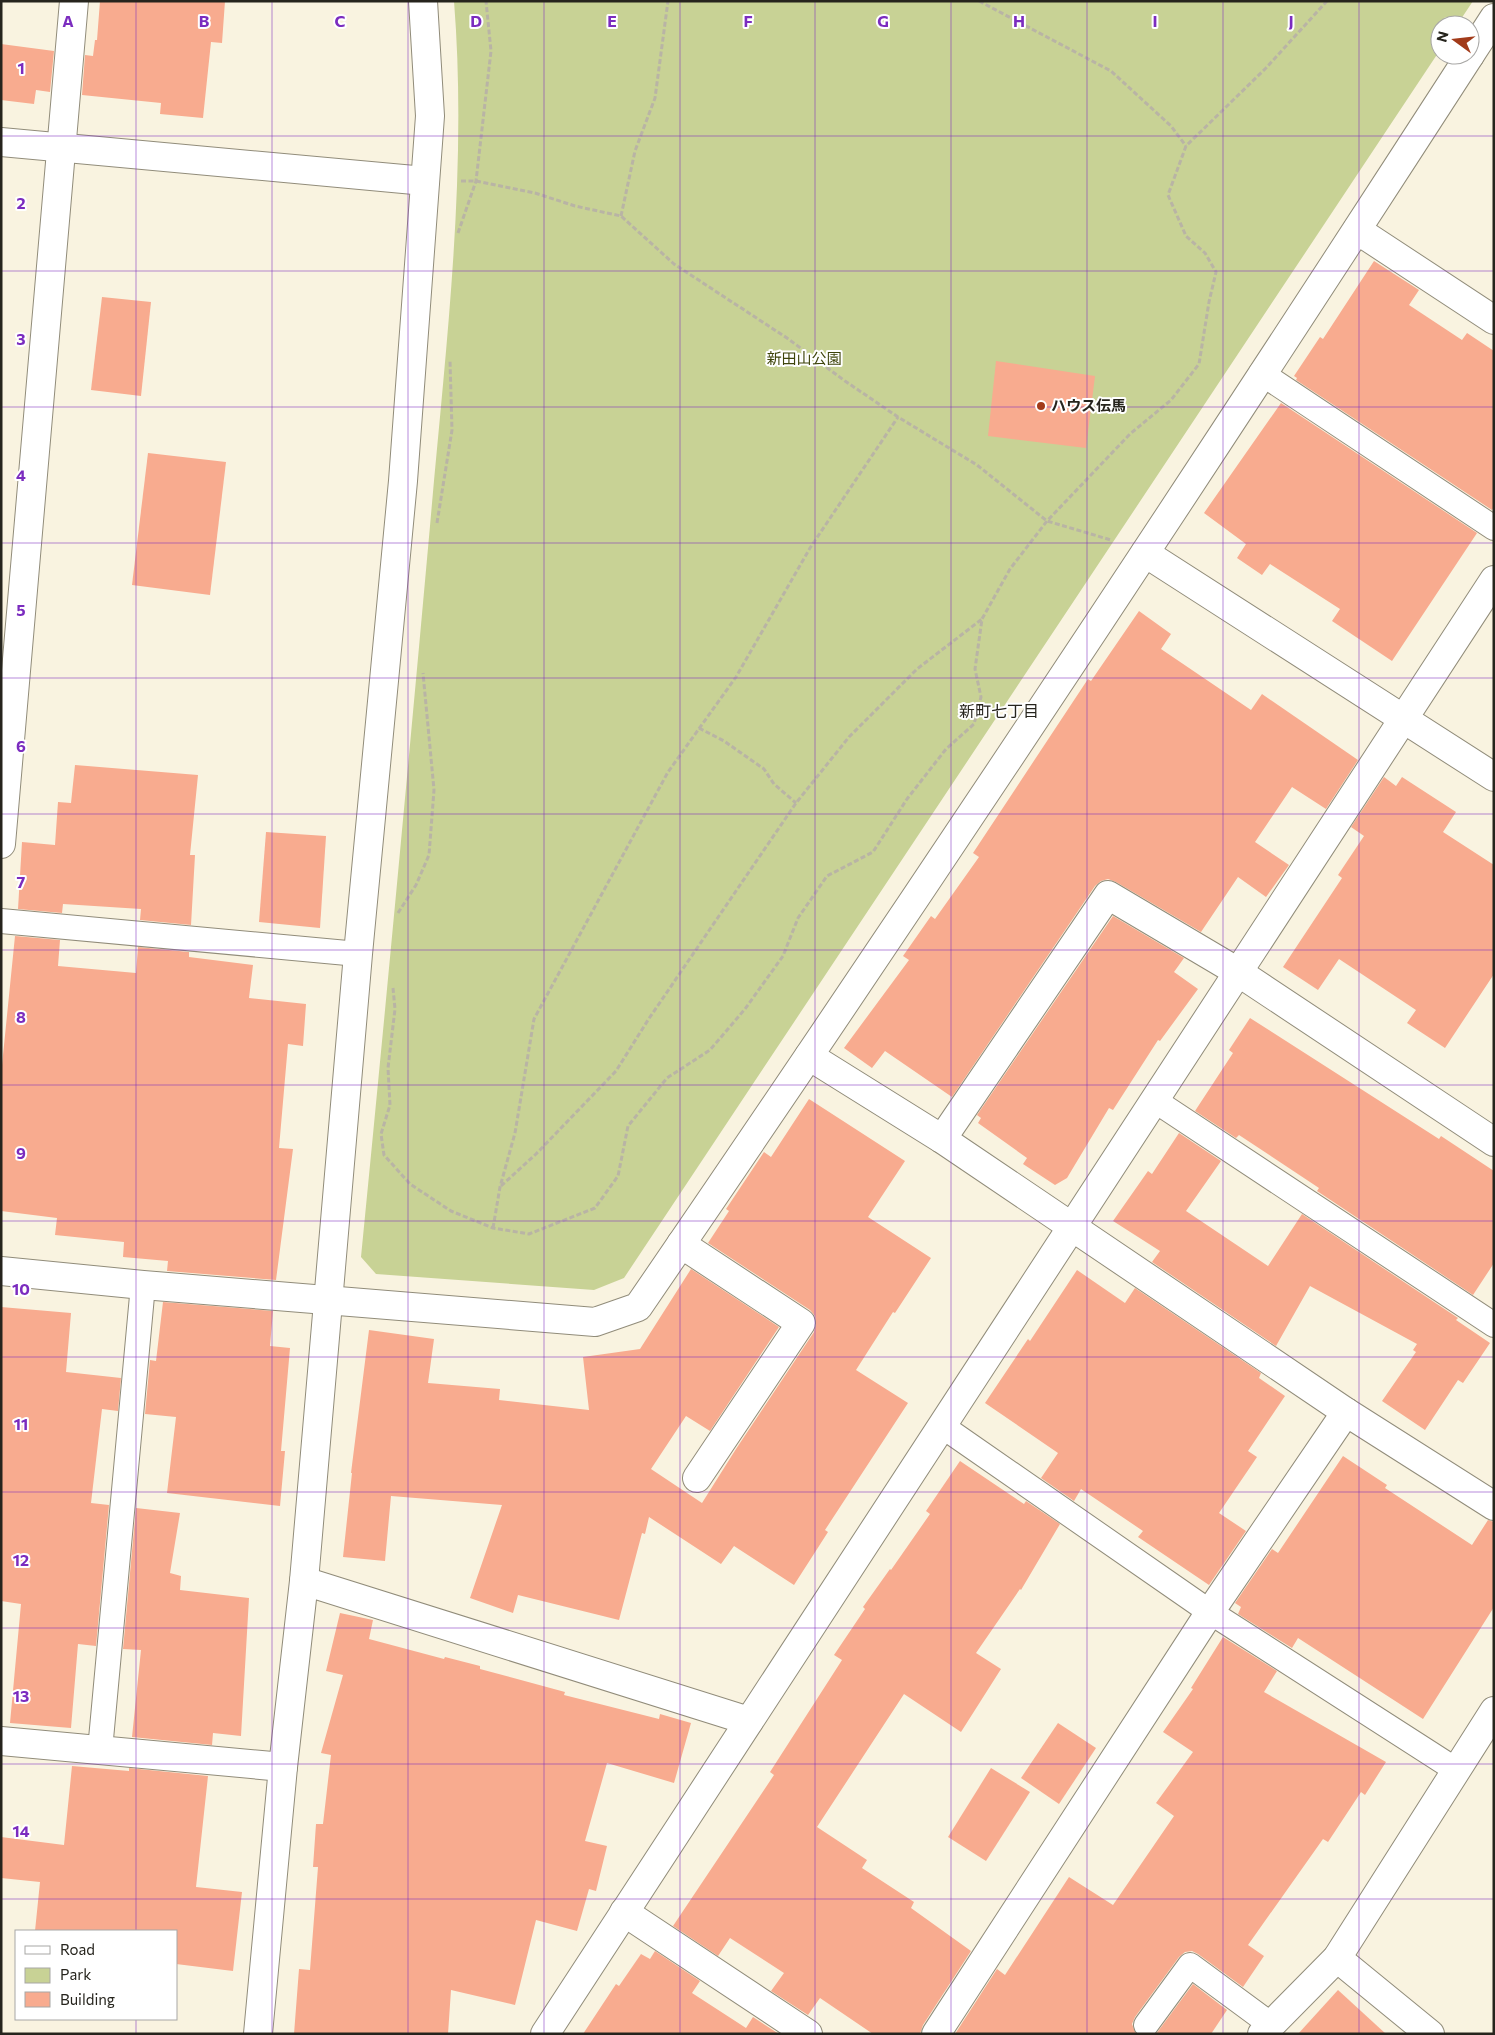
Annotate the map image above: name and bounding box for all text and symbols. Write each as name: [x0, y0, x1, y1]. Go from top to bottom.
text: A: [62, 11, 74, 30]
text: B: [199, 11, 210, 30]
text: C: [335, 11, 346, 30]
text: D: [470, 11, 482, 30]
text: E: [607, 11, 617, 30]
text: F: [743, 11, 753, 30]
text: G: [877, 11, 889, 30]
text: H: [1013, 11, 1025, 30]
text: I: [1152, 11, 1158, 30]
text: J: [1288, 11, 1294, 30]
north arrow: [1430, 15, 1480, 65]
text: N: [1432, 29, 1452, 44]
text: 1: [17, 58, 25, 77]
text: 2: [16, 193, 26, 212]
text: 3: [16, 329, 26, 348]
park label: 新田山公園: [766, 349, 842, 367]
place label: ハウス伝馬: [1051, 396, 1126, 414]
marker: ハウス伝馬: [1035, 400, 1047, 412]
text: 4: [16, 465, 26, 484]
text: 5: [16, 600, 26, 619]
district label: 新町七丁目: [959, 701, 1039, 720]
text: 6: [16, 736, 26, 755]
text: 7: [17, 872, 26, 891]
text: 8: [16, 1007, 26, 1026]
text: 9: [16, 1143, 26, 1162]
text: 10: [12, 1279, 30, 1298]
text: 11: [14, 1414, 28, 1433]
text: 12: [13, 1550, 29, 1569]
text: 13: [13, 1686, 29, 1705]
text: 14: [12, 1821, 30, 1840]
legend: [15, 1930, 178, 2020]
text: Road: [60, 1940, 95, 1958]
text: Park: [60, 1965, 91, 1983]
text: Building: [60, 1990, 115, 2008]

